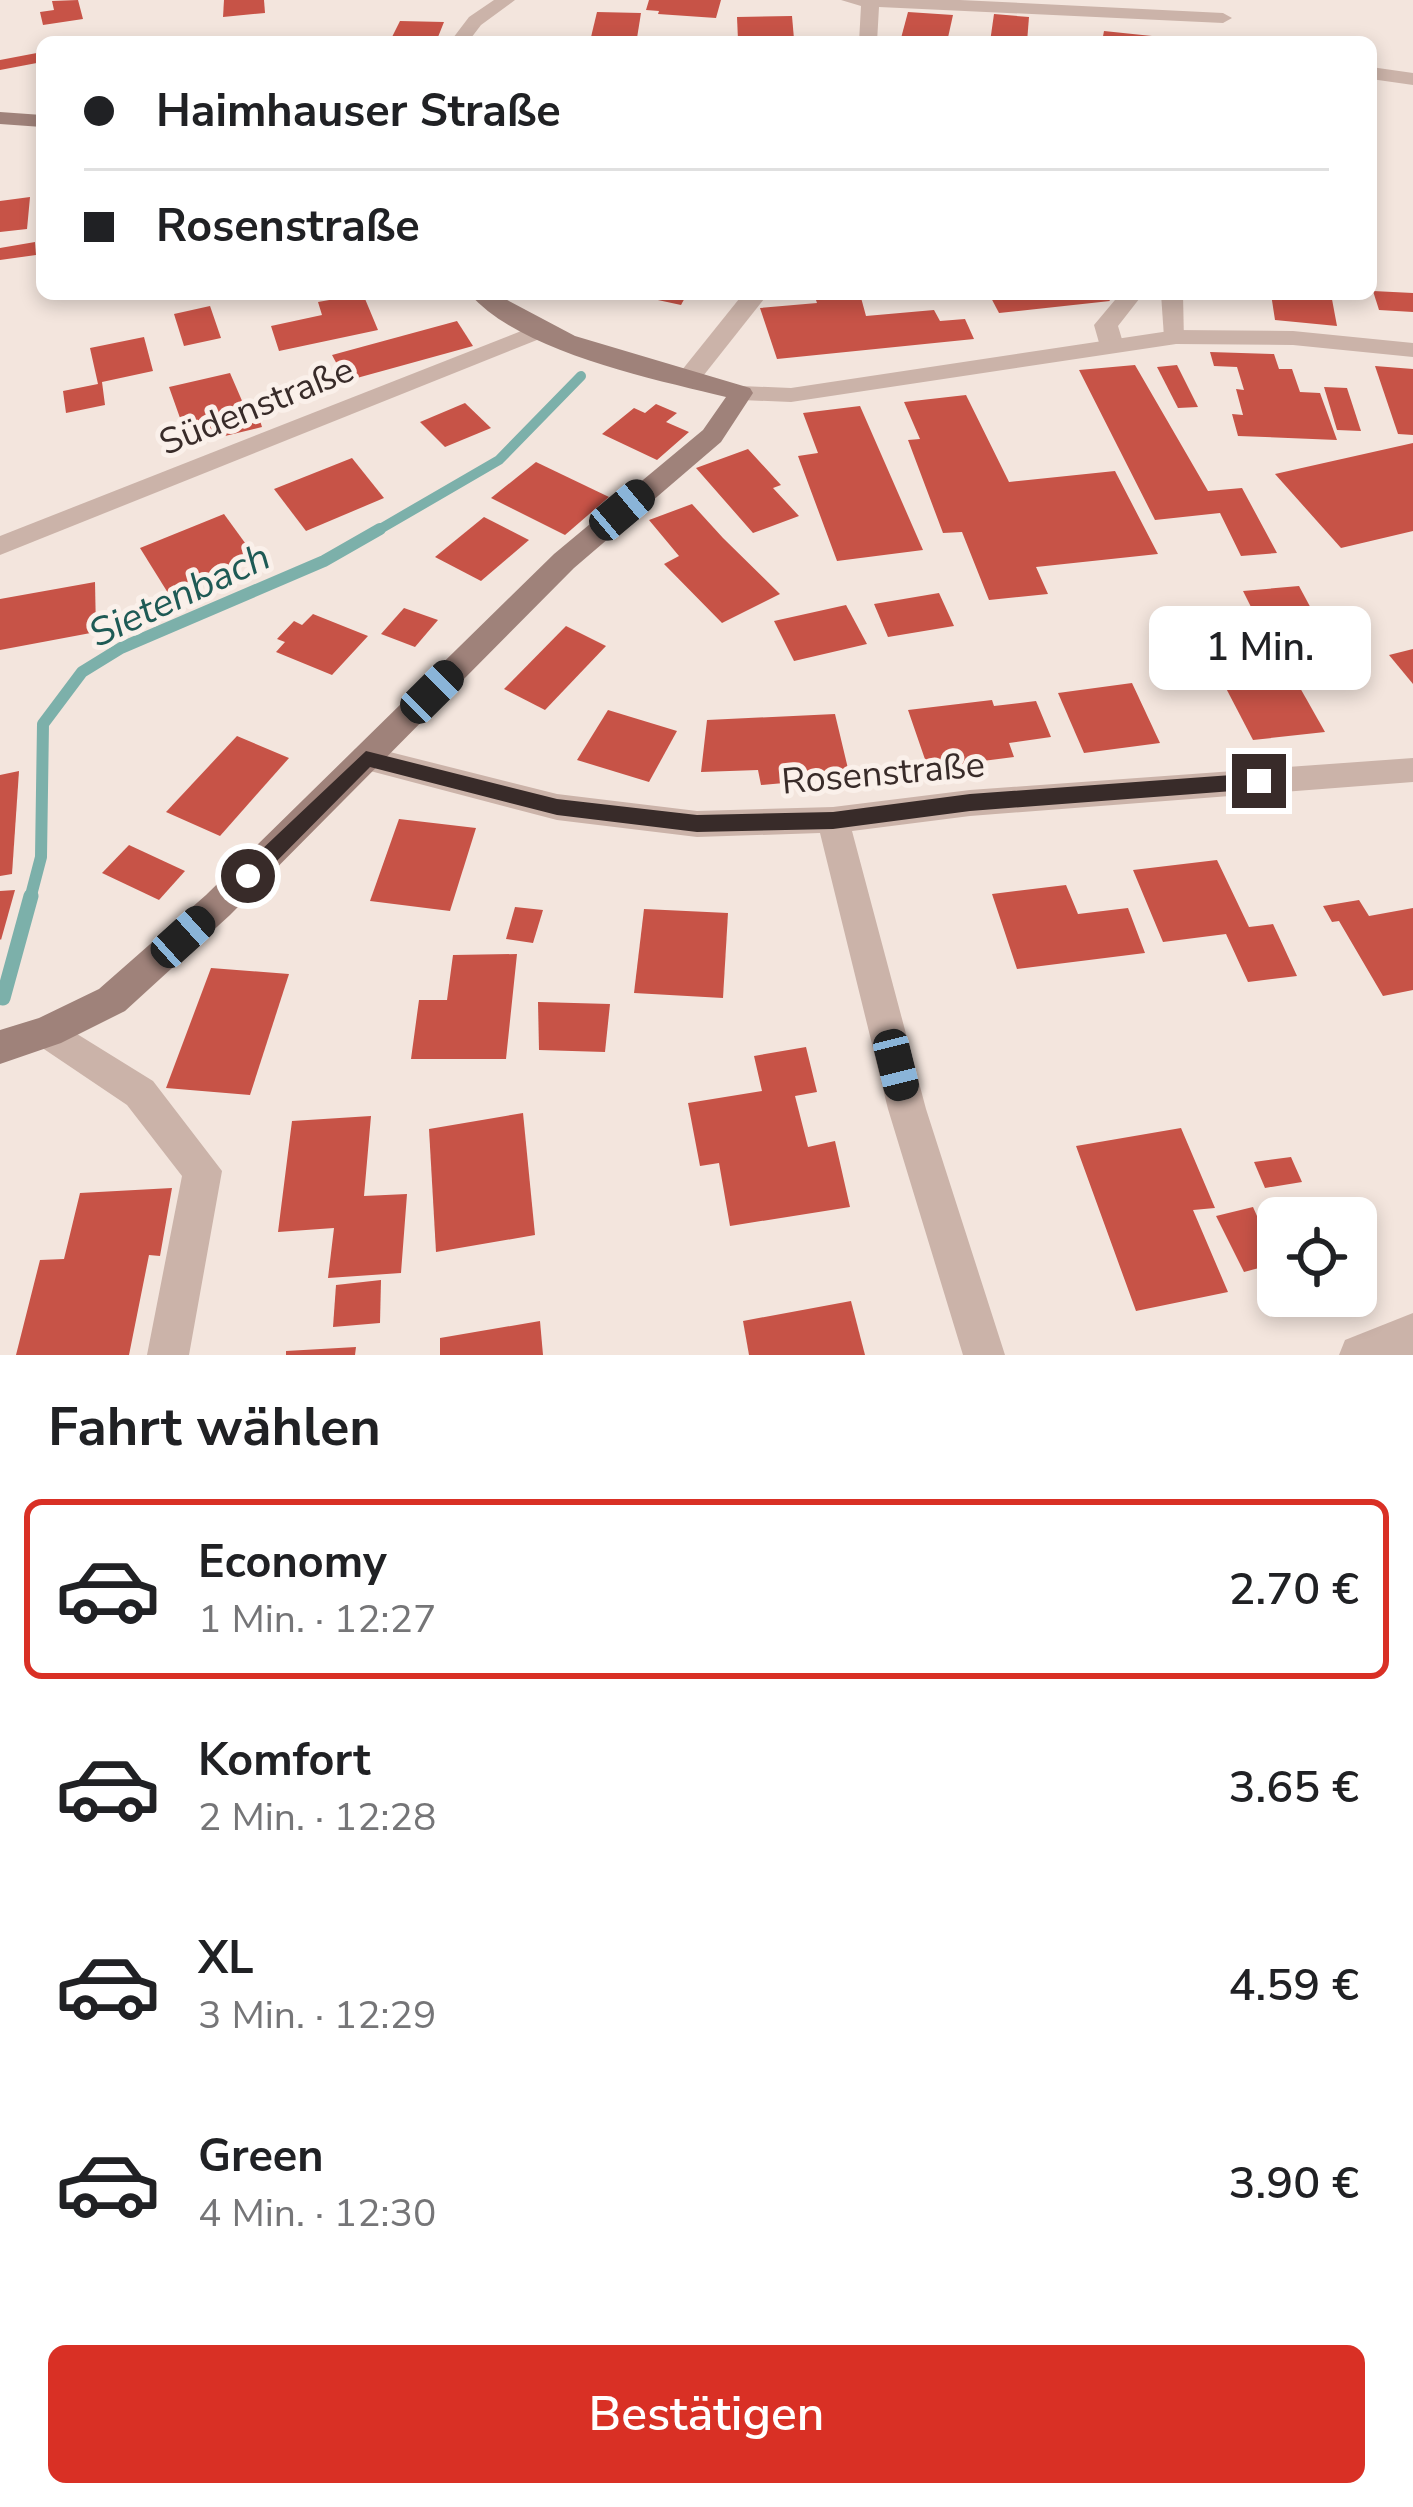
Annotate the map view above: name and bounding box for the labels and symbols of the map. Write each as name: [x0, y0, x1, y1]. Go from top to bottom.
street label: Südenstraße: [152, 345, 361, 468]
car: [583, 473, 661, 547]
water label: Sietenbach: [81, 530, 279, 660]
callout: 1 Min.: [1148, 607, 1370, 691]
car: [394, 654, 470, 730]
street label: Rosenstraße: [780, 740, 987, 807]
route end: [1232, 754, 1286, 808]
route start: [221, 849, 275, 903]
car: [144, 900, 222, 974]
car: [870, 1026, 922, 1104]

